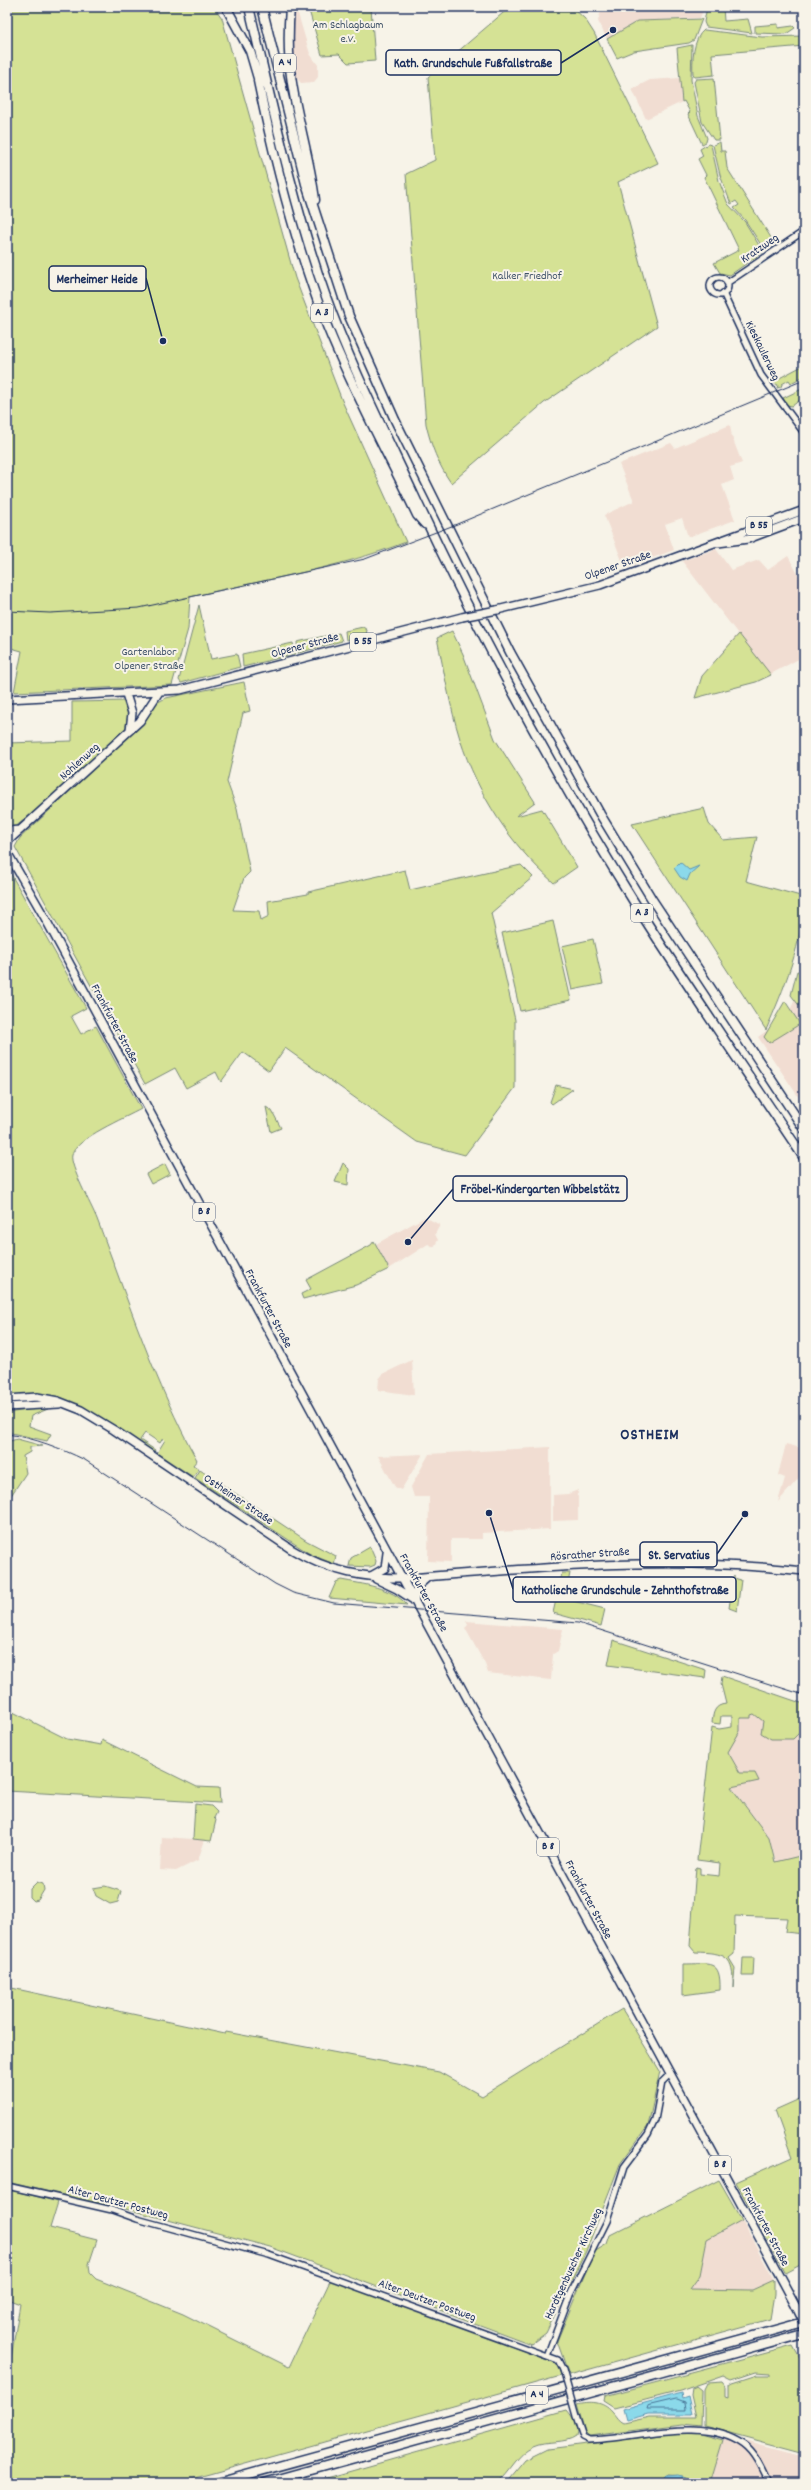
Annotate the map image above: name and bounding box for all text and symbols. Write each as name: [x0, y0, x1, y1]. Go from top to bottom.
park label: Am Schlagbaum e.V.: [312, 17, 384, 48]
callout: Kath. Grundschule Fußfallstraße: [386, 50, 561, 75]
road number: A 4: [274, 54, 296, 72]
text: Kath. Grundschule Fußfallstraße: [394, 55, 553, 74]
street label: Kratzweg: [737, 230, 783, 268]
callout: Merheimer Heide: [49, 266, 146, 291]
park label: Kalker Friedhof: [492, 268, 562, 285]
text: Merheimer Heide: [56, 271, 138, 290]
road number: A 3: [311, 304, 333, 322]
street label: Kieskaulerweg: [740, 318, 784, 384]
road number: B 55: [746, 517, 772, 535]
street label: Olpener Straße: [582, 547, 654, 585]
street label: Olpener Straße: [269, 629, 341, 663]
road number: B 55: [350, 633, 376, 651]
park label: Gartenlabor Olpener Straße: [114, 644, 184, 675]
street label: Nohlenweg: [56, 739, 104, 785]
road number: A 3: [631, 904, 653, 922]
street label: Frankfurter Straße: [86, 981, 142, 1067]
callout: Fröbel-Kindergarten Wibbelstätz: [453, 1176, 627, 1201]
text: Fröbel-Kindergarten Wibbelstätz: [461, 1181, 620, 1200]
road number: B 8: [193, 1203, 215, 1221]
street label: Frankfurter Straße: [240, 1266, 296, 1352]
district label: OSTHEIM: [620, 1424, 680, 1447]
street label: Ostheimer Straße: [200, 1470, 276, 1530]
callout: St. Servatius: [640, 1542, 717, 1567]
street label: Rösrather Straße: [550, 1544, 630, 1566]
text: St. Servatius: [648, 1547, 710, 1566]
street label: Frankfurter Straße: [394, 1551, 452, 1635]
callout: Katholische Grundschule - Zehnthofstraße: [513, 1577, 736, 1602]
text: Katholische Grundschule - Zehnthofstraße: [521, 1582, 729, 1601]
road number: B 8: [537, 1838, 559, 1856]
street label: Frankfurter Straße: [560, 1857, 616, 1943]
road number: B 8: [709, 2156, 731, 2174]
street label: Alter Deutzer Postweg: [66, 2181, 170, 2225]
street label: Frankfurter Straße: [737, 2184, 793, 2270]
street label: Hardtgenbuscher Kirchweg: [541, 2205, 607, 2323]
street label: Alter Deutzer Postweg: [376, 2275, 478, 2327]
road number: A 4: [526, 2386, 548, 2404]

